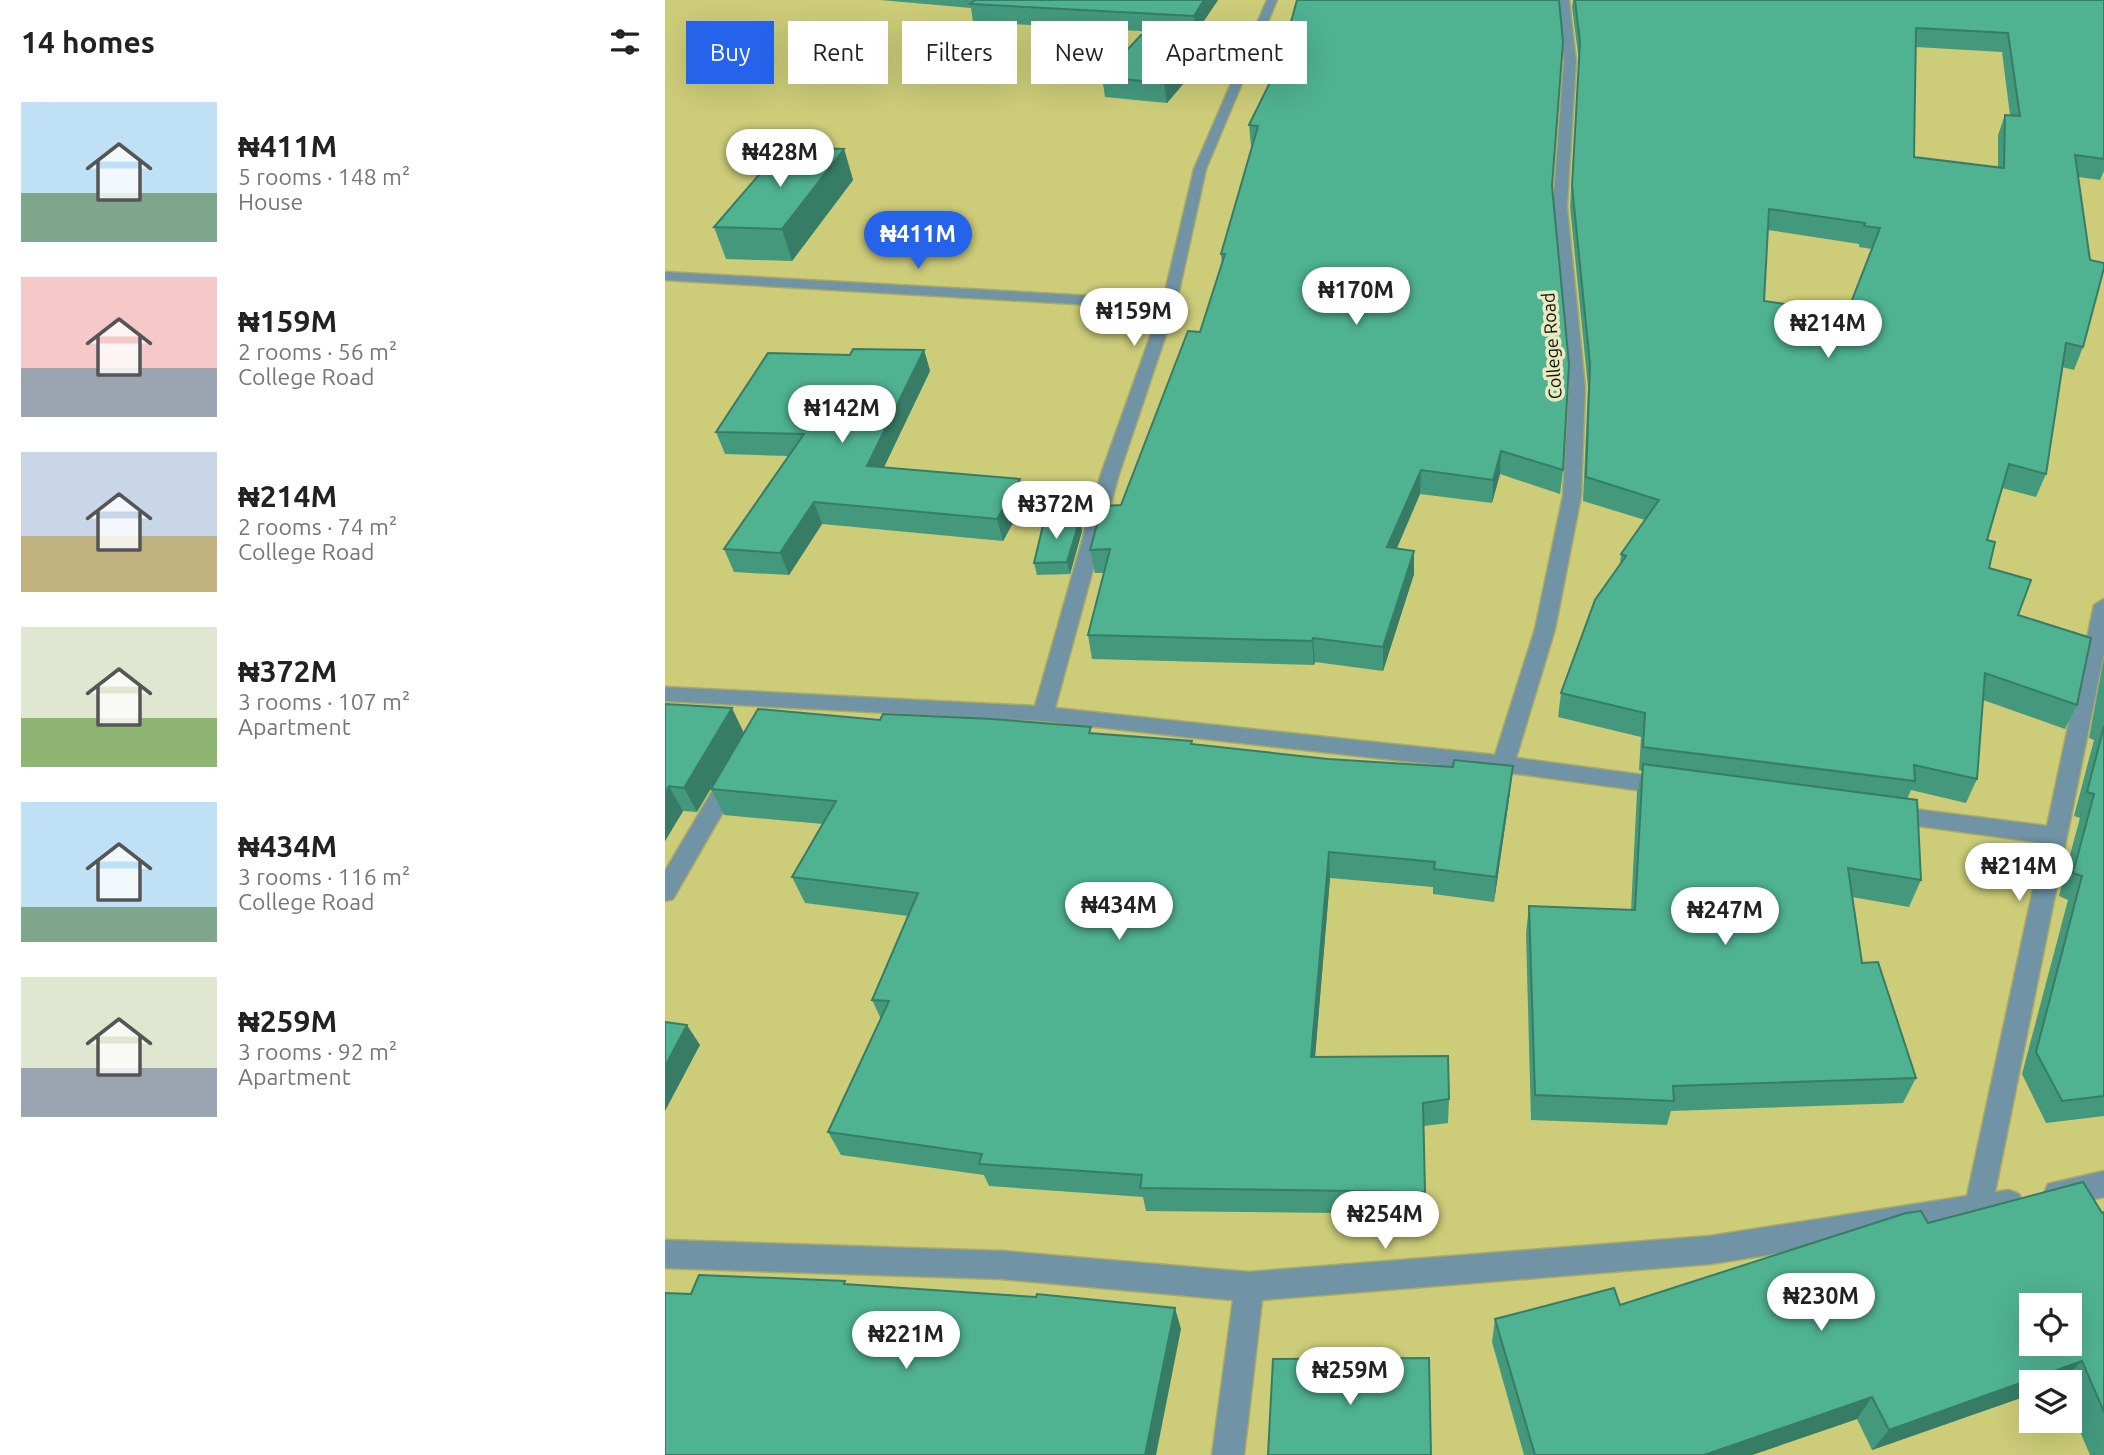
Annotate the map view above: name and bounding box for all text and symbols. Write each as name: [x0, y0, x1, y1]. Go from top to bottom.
chip: Buy: [686, 21, 774, 84]
chip: Rent: [788, 21, 888, 84]
chip: Filters: [902, 21, 1017, 84]
chip: New: [1031, 21, 1128, 84]
chip: Apartment: [1142, 21, 1307, 84]
icon: filters: [606, 23, 644, 61]
text: 14 homes: [21, 25, 155, 59]
text: ₦411M: [238, 129, 337, 163]
icon: home: [77, 130, 161, 214]
pin: ₦428M: [731, 130, 829, 189]
text: ₦428M: [742, 139, 818, 164]
text: 5 rooms · 148 m²: [238, 164, 410, 189]
text: House: [238, 189, 303, 214]
pin: ₦411M: [869, 212, 967, 271]
text: ₦411M: [880, 221, 956, 246]
pin: ₦170M: [1307, 268, 1405, 327]
text: ₦170M: [1318, 277, 1394, 302]
pin: ₦159M: [1085, 288, 1183, 348]
street label: College Road: [1537, 292, 1565, 400]
text: ₦159M: [1096, 298, 1172, 323]
pin: ₦214M: [1779, 300, 1877, 360]
text: ₦159M: [238, 304, 337, 338]
icon: home: [77, 305, 161, 389]
text: ₦214M: [1790, 310, 1866, 335]
text: 2 rooms · 56 m²: [238, 339, 397, 364]
text: College Road: [238, 364, 374, 389]
pin: ₦142M: [793, 386, 891, 445]
text: ₦142M: [804, 395, 880, 420]
text: ₦214M: [238, 479, 337, 513]
icon: home: [77, 480, 161, 564]
pin: ₦372M: [1007, 482, 1105, 541]
text: ₦372M: [1018, 491, 1094, 516]
text: 2 rooms · 74 m²: [238, 514, 397, 539]
text: College Road: [238, 539, 374, 564]
text: ₦372M: [238, 654, 337, 688]
icon: home: [77, 655, 161, 739]
text: 3 rooms · 107 m²: [238, 689, 410, 714]
text: Apartment: [238, 714, 351, 739]
text: ₦434M: [238, 829, 337, 863]
icon: home: [77, 830, 161, 914]
pin: ₦214M: [1970, 844, 2068, 903]
text: ₦214M: [1981, 853, 2057, 878]
text: 3 rooms · 116 m²: [238, 864, 410, 889]
pin: ₦434M: [1070, 883, 1168, 942]
pin: ₦247M: [1676, 888, 1774, 947]
text: College Road: [238, 889, 374, 914]
text: ₦434M: [1081, 892, 1157, 917]
text: ₦247M: [1687, 897, 1763, 922]
text: ₦259M: [238, 1004, 337, 1038]
icon: home: [77, 1005, 161, 1089]
text: 3 rooms · 92 m²: [238, 1039, 397, 1064]
text: Apartment: [238, 1064, 351, 1089]
pin: ₦254M: [1336, 1192, 1434, 1251]
text: ₦254M: [1347, 1201, 1423, 1226]
pin: ₦230M: [1772, 1274, 1870, 1333]
text: ₦230M: [1783, 1283, 1859, 1308]
map controls: [2019, 1293, 2082, 1433]
button: locate: [2019, 1293, 2082, 1356]
pin: ₦221M: [857, 1312, 955, 1371]
text: ₦221M: [868, 1321, 944, 1346]
pin: ₦259M: [1301, 1348, 1399, 1407]
text: ₦259M: [1312, 1357, 1388, 1382]
button: layers: [2019, 1370, 2082, 1433]

